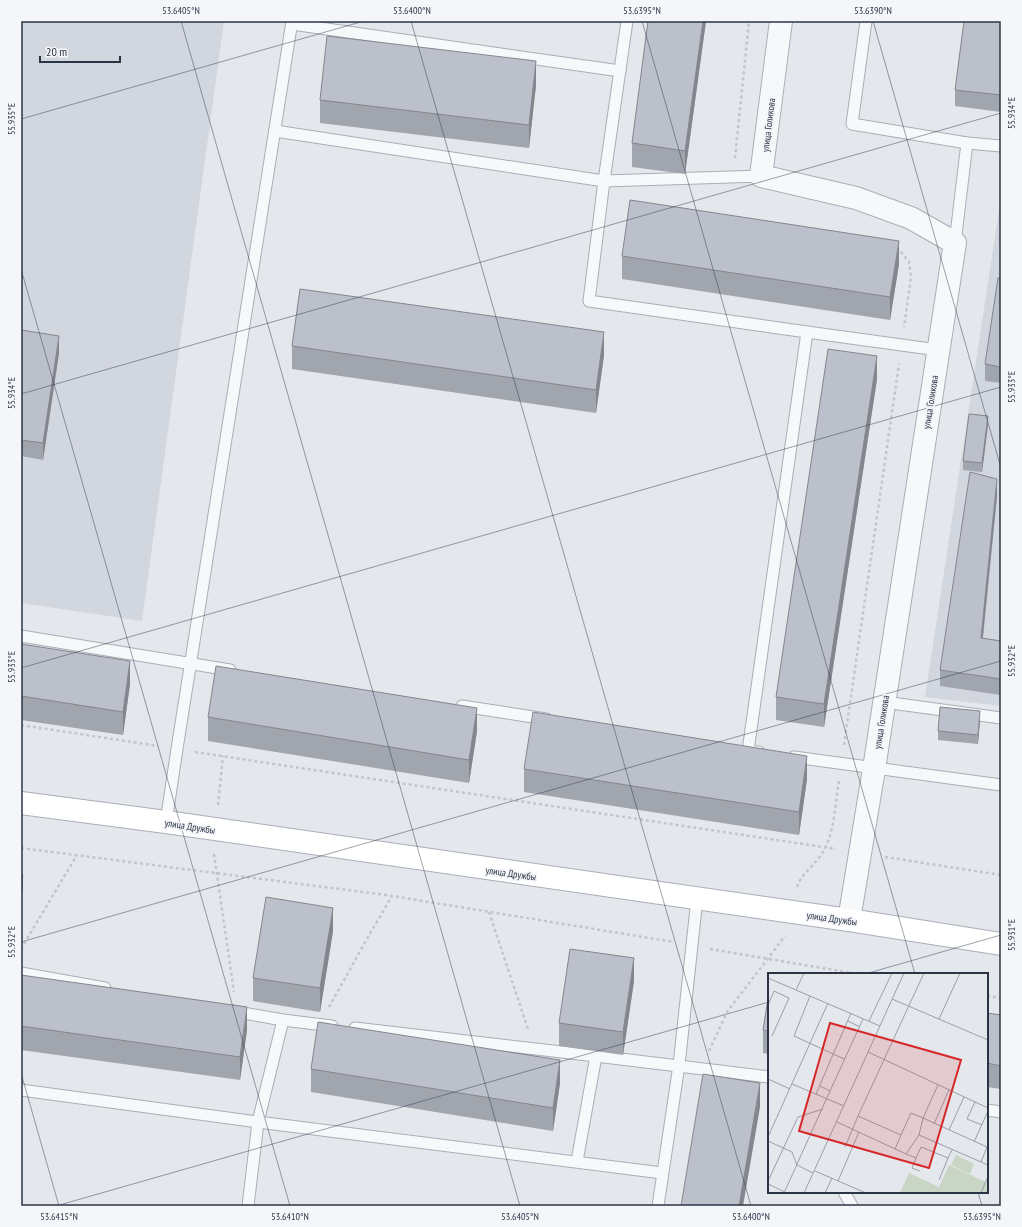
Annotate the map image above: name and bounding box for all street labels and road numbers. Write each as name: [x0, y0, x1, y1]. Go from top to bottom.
street label: улица Голикова: [759, 97, 778, 153]
street label: улица Голикова: [920, 374, 941, 430]
street label: улица Голикова: [871, 694, 892, 750]
street label: улица Дружбы: [164, 816, 216, 837]
street label: улица Дружбы: [485, 864, 537, 883]
street label: улица Дружбы: [806, 909, 858, 928]

